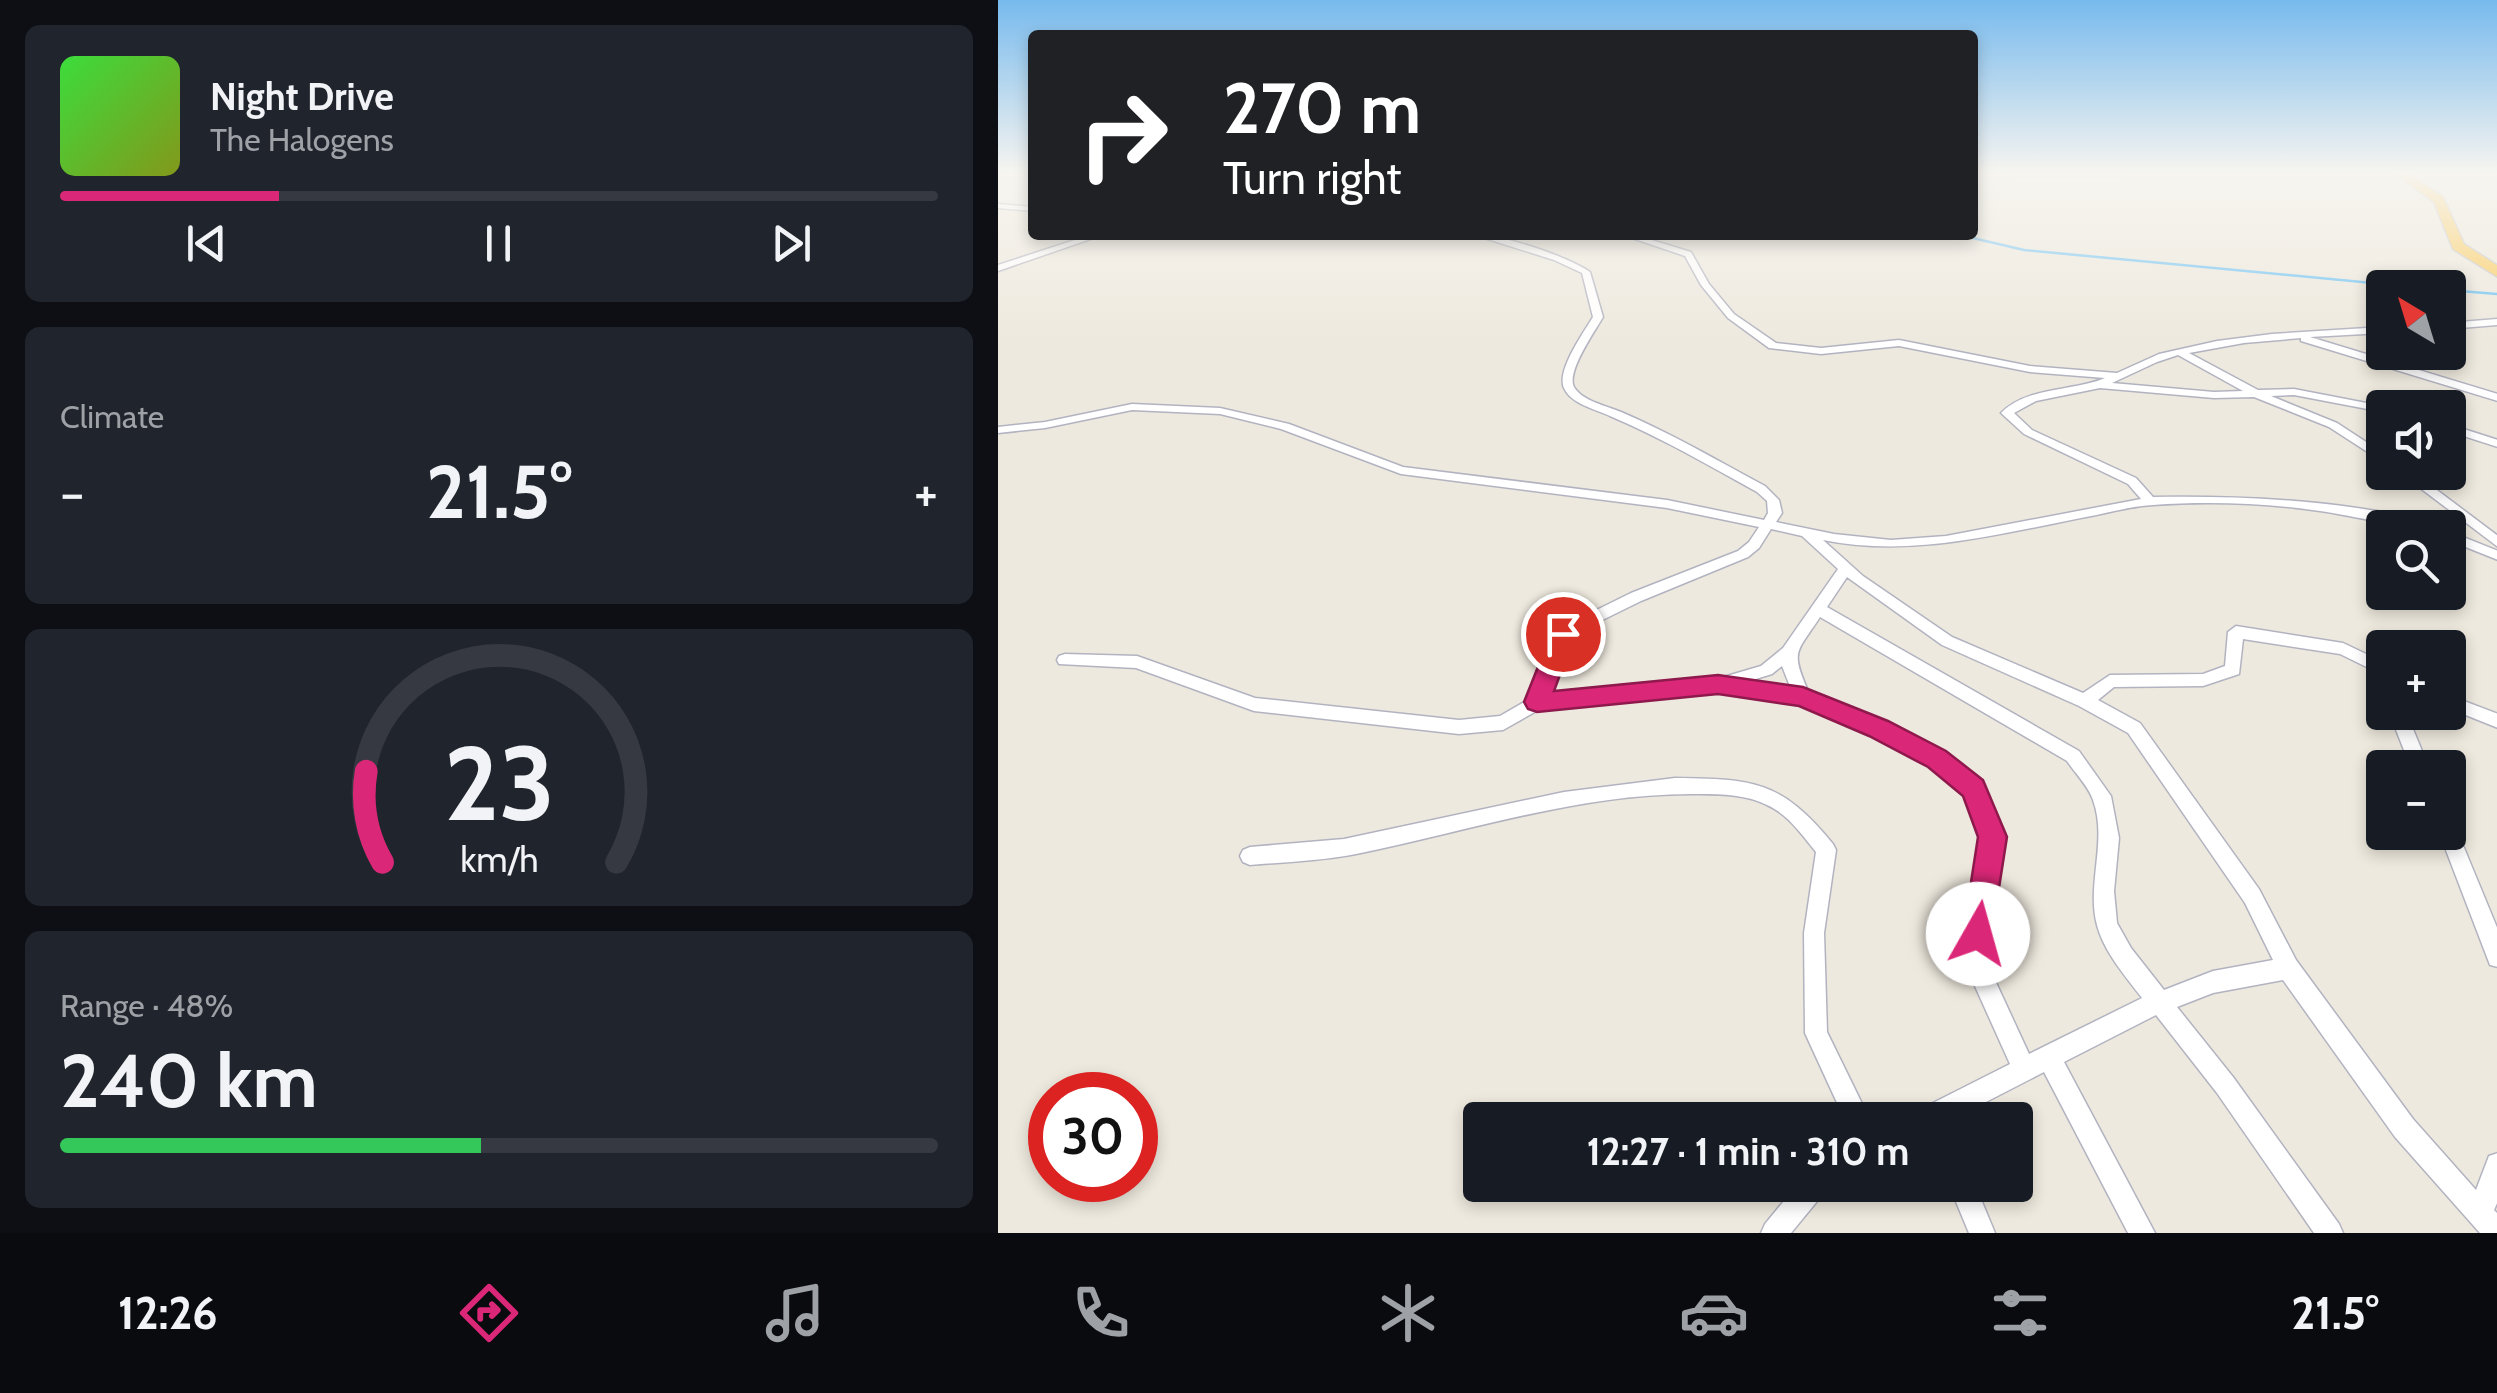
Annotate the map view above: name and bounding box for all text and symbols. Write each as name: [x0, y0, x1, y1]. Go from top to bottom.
text: 270 m: [1223, 65, 1421, 151]
icon: right: [1058, 70, 1188, 200]
text: Night Drive: [210, 73, 394, 120]
text: The Halogens: [210, 120, 394, 159]
text: Turn right: [1223, 151, 1402, 205]
icon: previous: [179, 216, 234, 271]
icon: pause: [471, 216, 526, 271]
icon: next: [764, 216, 819, 271]
north arrow: [2366, 270, 2466, 370]
map controls: [2366, 270, 2466, 850]
button: sound: [2366, 390, 2466, 490]
text: Climate: [60, 397, 164, 436]
text: 21.5°: [426, 446, 572, 537]
text: −: [60, 459, 84, 526]
text: +: [914, 459, 938, 526]
button: search: [2366, 510, 2466, 610]
pin: [1521, 592, 1606, 677]
icon: arrive: [1536, 607, 1591, 662]
button: +: [2366, 630, 2466, 730]
text: 23: [443, 720, 555, 846]
button: −: [2366, 750, 2466, 850]
text: km/h: [460, 838, 538, 881]
position arrow: [1926, 882, 2030, 986]
text: Range · 48%: [60, 986, 233, 1025]
text: 240 km: [60, 1035, 318, 1126]
speed limit sign: 30: [1028, 1072, 1158, 1202]
text: 12:27 · 1 min · 310 m: [1587, 1128, 1909, 1175]
icon: directions: [454, 1278, 524, 1348]
icon: music: [760, 1278, 830, 1348]
icon: phone: [1066, 1278, 1136, 1348]
icon: climate: [1373, 1278, 1443, 1348]
icon: car: [1679, 1278, 1749, 1348]
icon: filters: [1985, 1278, 2055, 1348]
text: 12:26: [118, 1286, 218, 1340]
text: 21.5°: [2291, 1286, 2379, 1340]

